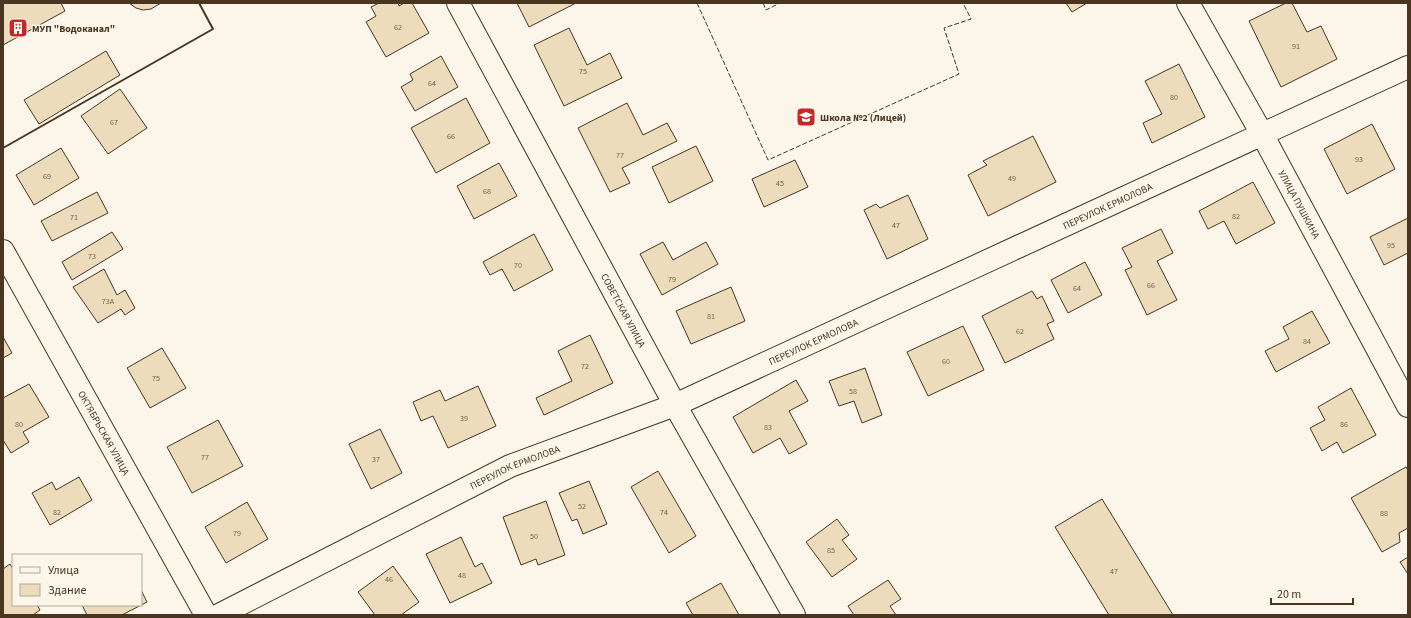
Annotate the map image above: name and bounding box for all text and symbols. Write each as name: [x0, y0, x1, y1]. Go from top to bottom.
building icon: МУП "Водоканал": [7, 17, 29, 39]
place label: МУП "Водоканал": [32, 22, 115, 36]
house number: 62: [394, 22, 402, 33]
house number: 91: [1292, 41, 1300, 52]
house number: 75: [579, 66, 587, 77]
house number: 64: [428, 78, 436, 89]
house number: 80: [1170, 92, 1178, 103]
school or university icon: Школа №2 (Лицей): [795, 106, 817, 128]
place label: Школа №2 (Лицей): [820, 111, 906, 125]
house number: 67: [110, 117, 118, 128]
house number: 66: [447, 131, 455, 142]
house number: 77: [616, 150, 624, 161]
house number: 93: [1355, 154, 1363, 165]
street label: УЛИЦА ПУШКИНА: [1275, 168, 1323, 242]
house number: 69: [43, 171, 51, 182]
house number: 49: [1008, 173, 1016, 184]
house number: 45: [776, 178, 784, 189]
street label: ПЕРЕУЛОК ЕРМОЛОВА: [1061, 180, 1155, 233]
house number: 68: [483, 186, 491, 197]
house number: 82: [1232, 211, 1240, 222]
house number: 71: [70, 212, 78, 223]
house number: 47: [892, 220, 900, 231]
house number: 95: [1387, 240, 1395, 251]
house number: 73: [88, 251, 96, 262]
house number: 70: [514, 260, 522, 271]
street label: СОВЕТСКАЯ УЛИЦА: [597, 271, 649, 351]
house number: 79: [668, 274, 676, 285]
house number: 66: [1147, 280, 1155, 291]
house number: 64: [1073, 283, 1081, 294]
house number: 73А: [102, 296, 115, 307]
house number: 81: [707, 311, 715, 322]
street label: ПЕРЕУЛОК ЕРМОЛОВА: [767, 315, 861, 369]
house number: 62: [1016, 326, 1024, 337]
house number: 84: [1303, 336, 1311, 347]
house number: 60: [942, 356, 950, 367]
house number: 72: [581, 361, 589, 372]
house number: 75: [152, 373, 160, 384]
house number: 58: [849, 386, 857, 397]
street label: ОКТЯБРЬСКАЯ УЛИЦА: [74, 388, 133, 478]
house number: 39: [460, 413, 468, 424]
house number: 80: [15, 419, 23, 430]
house number: 86: [1340, 419, 1348, 430]
house number: 83: [764, 422, 772, 433]
street label: ПЕРЕУЛОК ЕРМОЛОВА: [468, 442, 563, 493]
house number: 77: [201, 452, 209, 463]
house number: 37: [372, 454, 380, 465]
house number: 52: [578, 501, 586, 512]
house number: 82: [53, 507, 61, 518]
house number: 74: [660, 507, 668, 518]
house number: 88: [1380, 508, 1388, 519]
house number: 79: [233, 528, 241, 539]
house number: 50: [530, 531, 538, 542]
house number: 85: [827, 545, 835, 556]
legend: [12, 554, 142, 606]
text: Улица: [48, 562, 79, 579]
house number: 47: [1110, 566, 1118, 577]
house number: 48: [458, 570, 466, 581]
house number: 46: [385, 574, 393, 585]
scale bar: [1271, 580, 1353, 606]
text: Здание: [48, 582, 87, 599]
text: 20 m: [1277, 586, 1301, 603]

